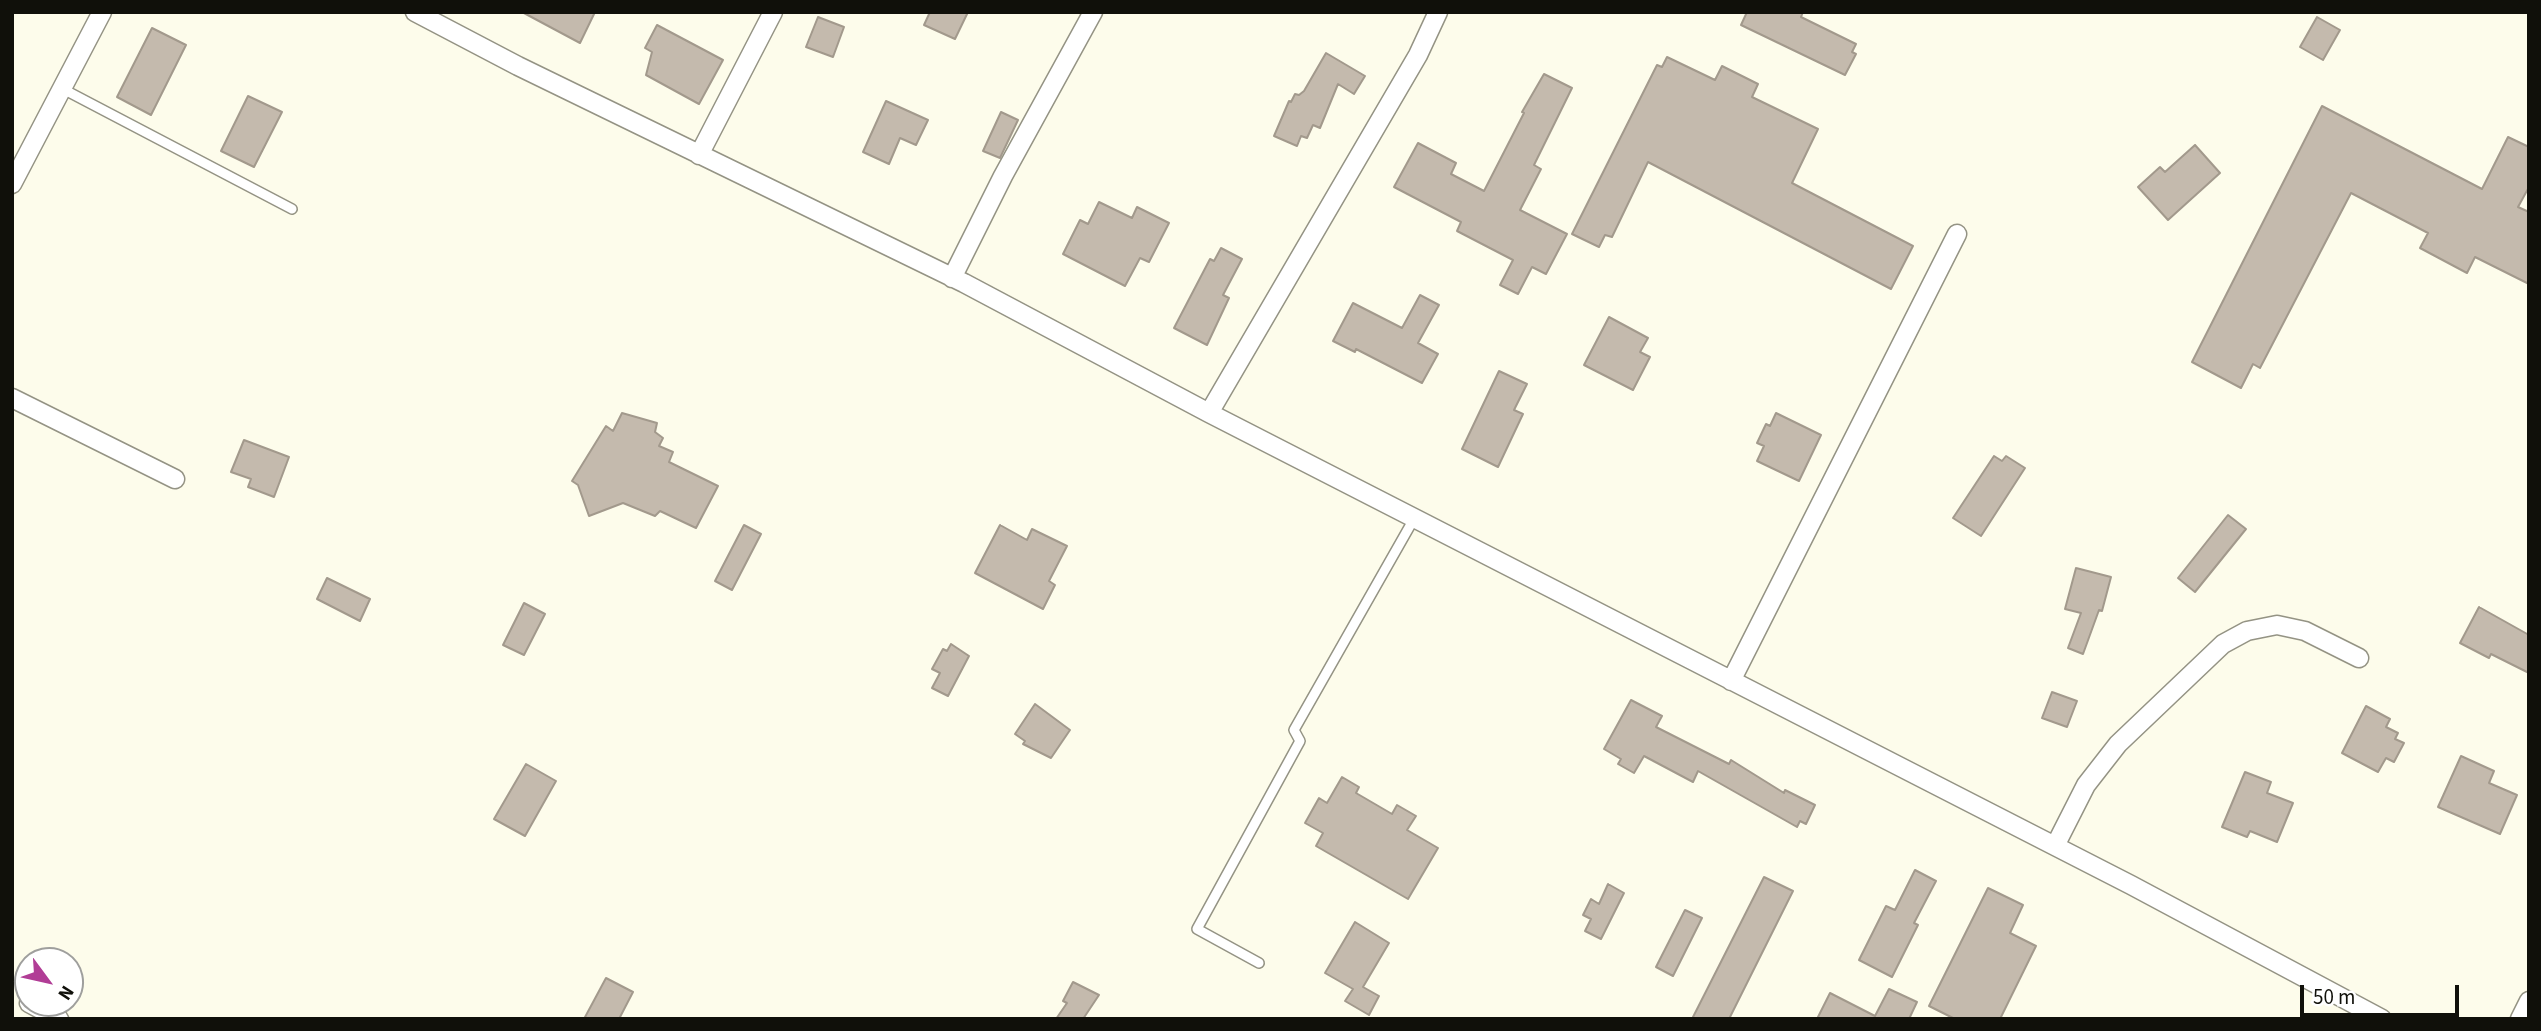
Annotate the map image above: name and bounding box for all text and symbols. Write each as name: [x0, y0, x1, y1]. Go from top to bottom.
north arrow: [14, 947, 84, 1017]
scale bar: [2303, 972, 2462, 1016]
text: N: [51, 980, 80, 1005]
text: 50 m: [2313, 982, 2355, 1012]

